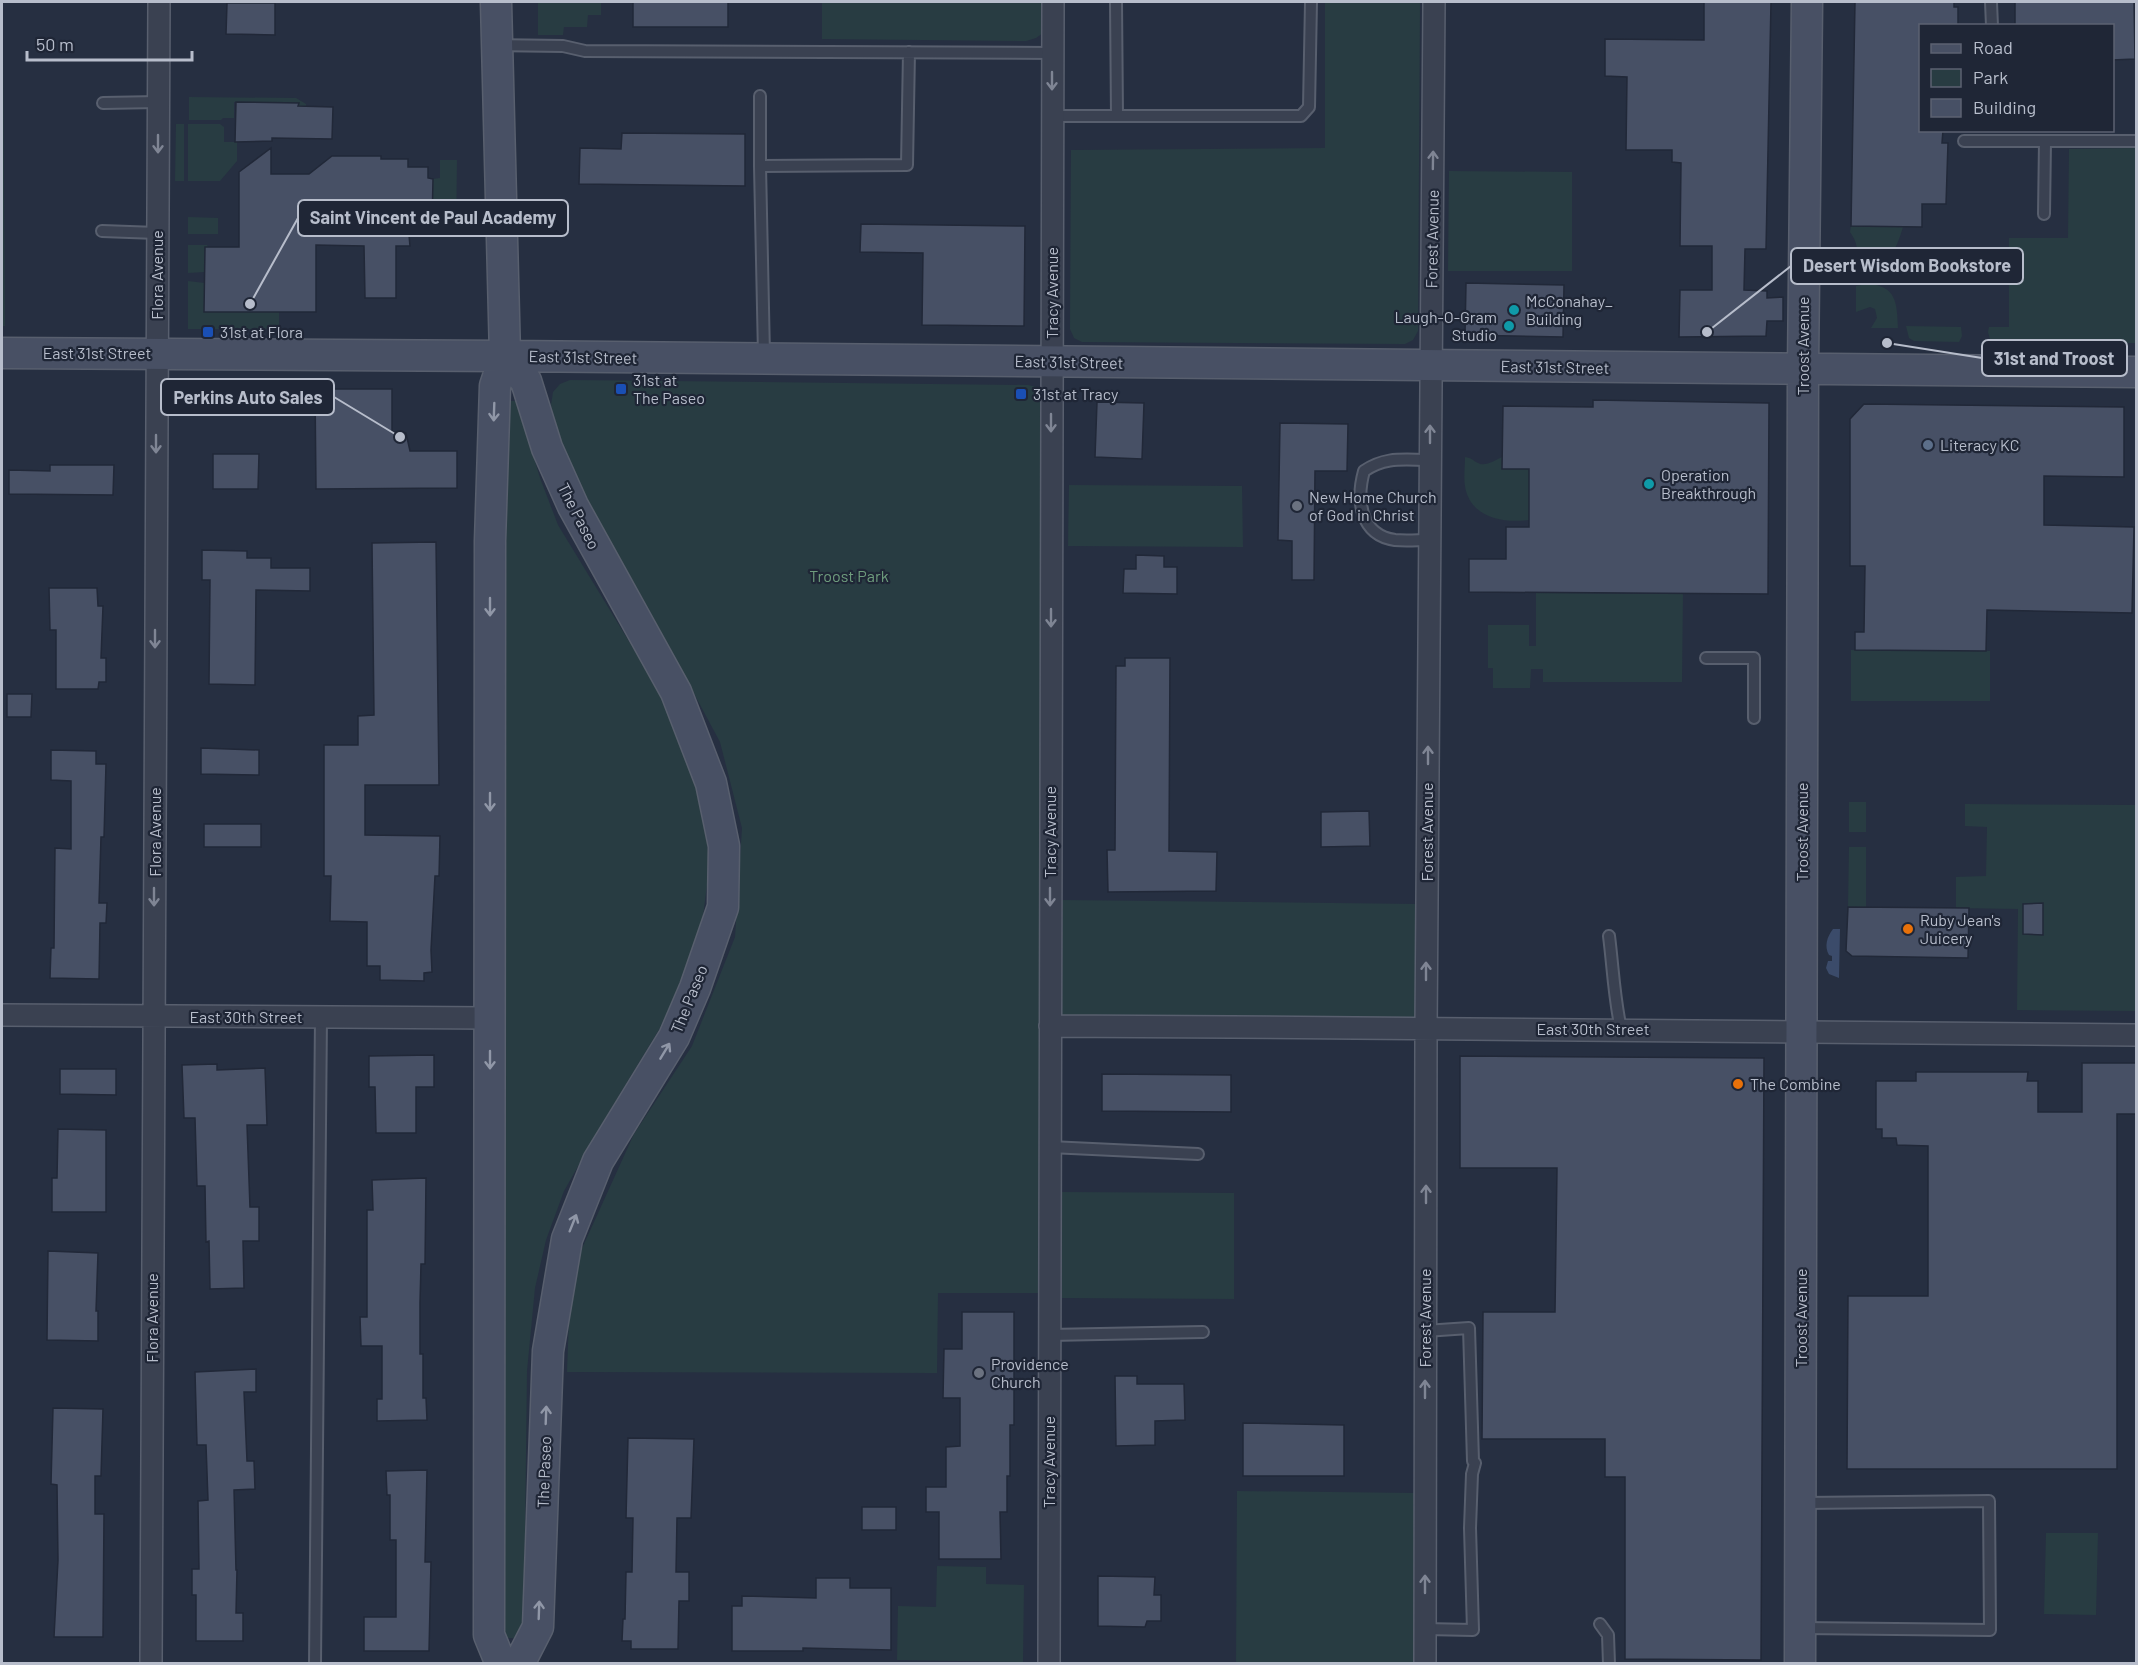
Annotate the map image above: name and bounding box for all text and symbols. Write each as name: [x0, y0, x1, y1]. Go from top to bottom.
scale bar: [27, 24, 192, 62]
legend: [1919, 24, 2114, 132]
text: 50 m: [36, 33, 74, 55]
text: Road: [1973, 36, 2013, 58]
text: Park: [1973, 66, 2008, 88]
one-way arrow: [1047, 70, 1058, 90]
text: Building: [1973, 96, 2036, 118]
one-way arrow: [152, 133, 164, 153]
one-way arrow: [1427, 150, 1438, 170]
street label: Forest Avenue: [1421, 189, 1442, 289]
callout: Saint Vincent de Paul Academy: [298, 200, 568, 236]
text: Saint Vincent de Paul Academy: [310, 206, 556, 228]
street label: Flora Avenue: [147, 230, 166, 320]
street label: Tracy Avenue: [1042, 247, 1061, 339]
callout: Desert Wisdom Bookstore: [1791, 248, 2023, 284]
text: Desert Wisdom Bookstore: [1803, 254, 2011, 276]
place label: McConahay_ Building: [1526, 291, 1613, 328]
street label: Troost Avenue: [1793, 297, 1812, 396]
marker: McConahay_ Building: [1507, 303, 1521, 317]
place label: Laugh-O-Gram Studio: [1395, 307, 1497, 344]
marker: Laugh-O-Gram Studio: [1502, 319, 1516, 333]
place label: 31st at Flora: [220, 322, 303, 341]
marker: 31st at Flora: [201, 325, 215, 339]
callout: 31st and Troost: [1982, 340, 2127, 376]
street label: East 31st Street: [43, 343, 151, 362]
street label: East 31st Street: [529, 346, 638, 367]
text: 31st and Troost: [1994, 347, 2114, 369]
street label: East 31st Street: [1015, 351, 1124, 372]
street label: East 31st Street: [1501, 356, 1610, 377]
place label: 31st at The Paseo: [633, 370, 705, 407]
callout: Perkins Auto Sales: [161, 379, 334, 415]
marker: 31st at The Paseo: [614, 382, 628, 396]
place label: 31st at Tracy: [1033, 384, 1119, 403]
text: Perkins Auto Sales: [173, 386, 323, 408]
marker: 31st at Tracy: [1014, 387, 1028, 401]
one-way arrow: [488, 402, 500, 422]
one-way arrow: [1045, 412, 1057, 432]
one-way arrow: [1424, 424, 1436, 444]
one-way arrow: [150, 433, 162, 453]
place label: Literacy KC: [1940, 435, 2019, 454]
marker: Literacy KC: [1921, 438, 1935, 452]
place label: Operation Breakthrough: [1661, 465, 1756, 502]
marker: Operation Breakthrough: [1642, 477, 1656, 491]
street label: The Paseo: [555, 479, 604, 552]
place label: New Home Church of God in Christ: [1309, 487, 1437, 524]
marker: New Home Church of God in Christ: [1290, 499, 1304, 513]
park label: Troost Park: [809, 566, 889, 585]
one-way arrow: [484, 597, 496, 617]
one-way arrow: [1045, 607, 1057, 627]
one-way arrow: [149, 628, 161, 648]
one-way arrow: [1422, 745, 1434, 765]
street label: Forest Avenue: [1417, 783, 1436, 881]
street label: Troost Avenue: [1792, 783, 1811, 882]
street label: Tracy Avenue: [1040, 786, 1059, 878]
street label: Flora Avenue: [145, 787, 164, 877]
one-way arrow: [484, 792, 496, 812]
one-way arrow: [148, 886, 160, 906]
one-way arrow: [1044, 886, 1056, 906]
place label: Ruby Jean's Juicery: [1920, 910, 2001, 947]
marker: Ruby Jean's Juicery: [1901, 922, 1915, 936]
one-way arrow: [1420, 961, 1432, 981]
street label: The Paseo: [666, 962, 711, 1036]
street label: East 30th Street: [189, 1007, 303, 1026]
street label: East 30th Street: [1536, 1019, 1650, 1038]
one-way arrow: [659, 1043, 671, 1060]
one-way arrow: [484, 1050, 496, 1070]
place label: The Combine: [1750, 1074, 1841, 1093]
marker: The Combine: [1731, 1077, 1745, 1091]
one-way arrow: [1420, 1185, 1432, 1205]
one-way arrow: [569, 1214, 580, 1232]
street label: Forest Avenue: [1415, 1269, 1434, 1367]
street label: Troost Avenue: [1791, 1269, 1810, 1368]
street label: Flora Avenue: [142, 1273, 161, 1363]
place label: Providence Church: [991, 1354, 1069, 1391]
marker: Providence Church: [972, 1366, 986, 1380]
one-way arrow: [1419, 1380, 1431, 1400]
one-way arrow: [540, 1405, 551, 1425]
street label: Tracy Avenue: [1039, 1416, 1058, 1508]
street label: The Paseo: [533, 1436, 554, 1508]
one-way arrow: [1419, 1575, 1431, 1595]
one-way arrow: [533, 1600, 545, 1620]

